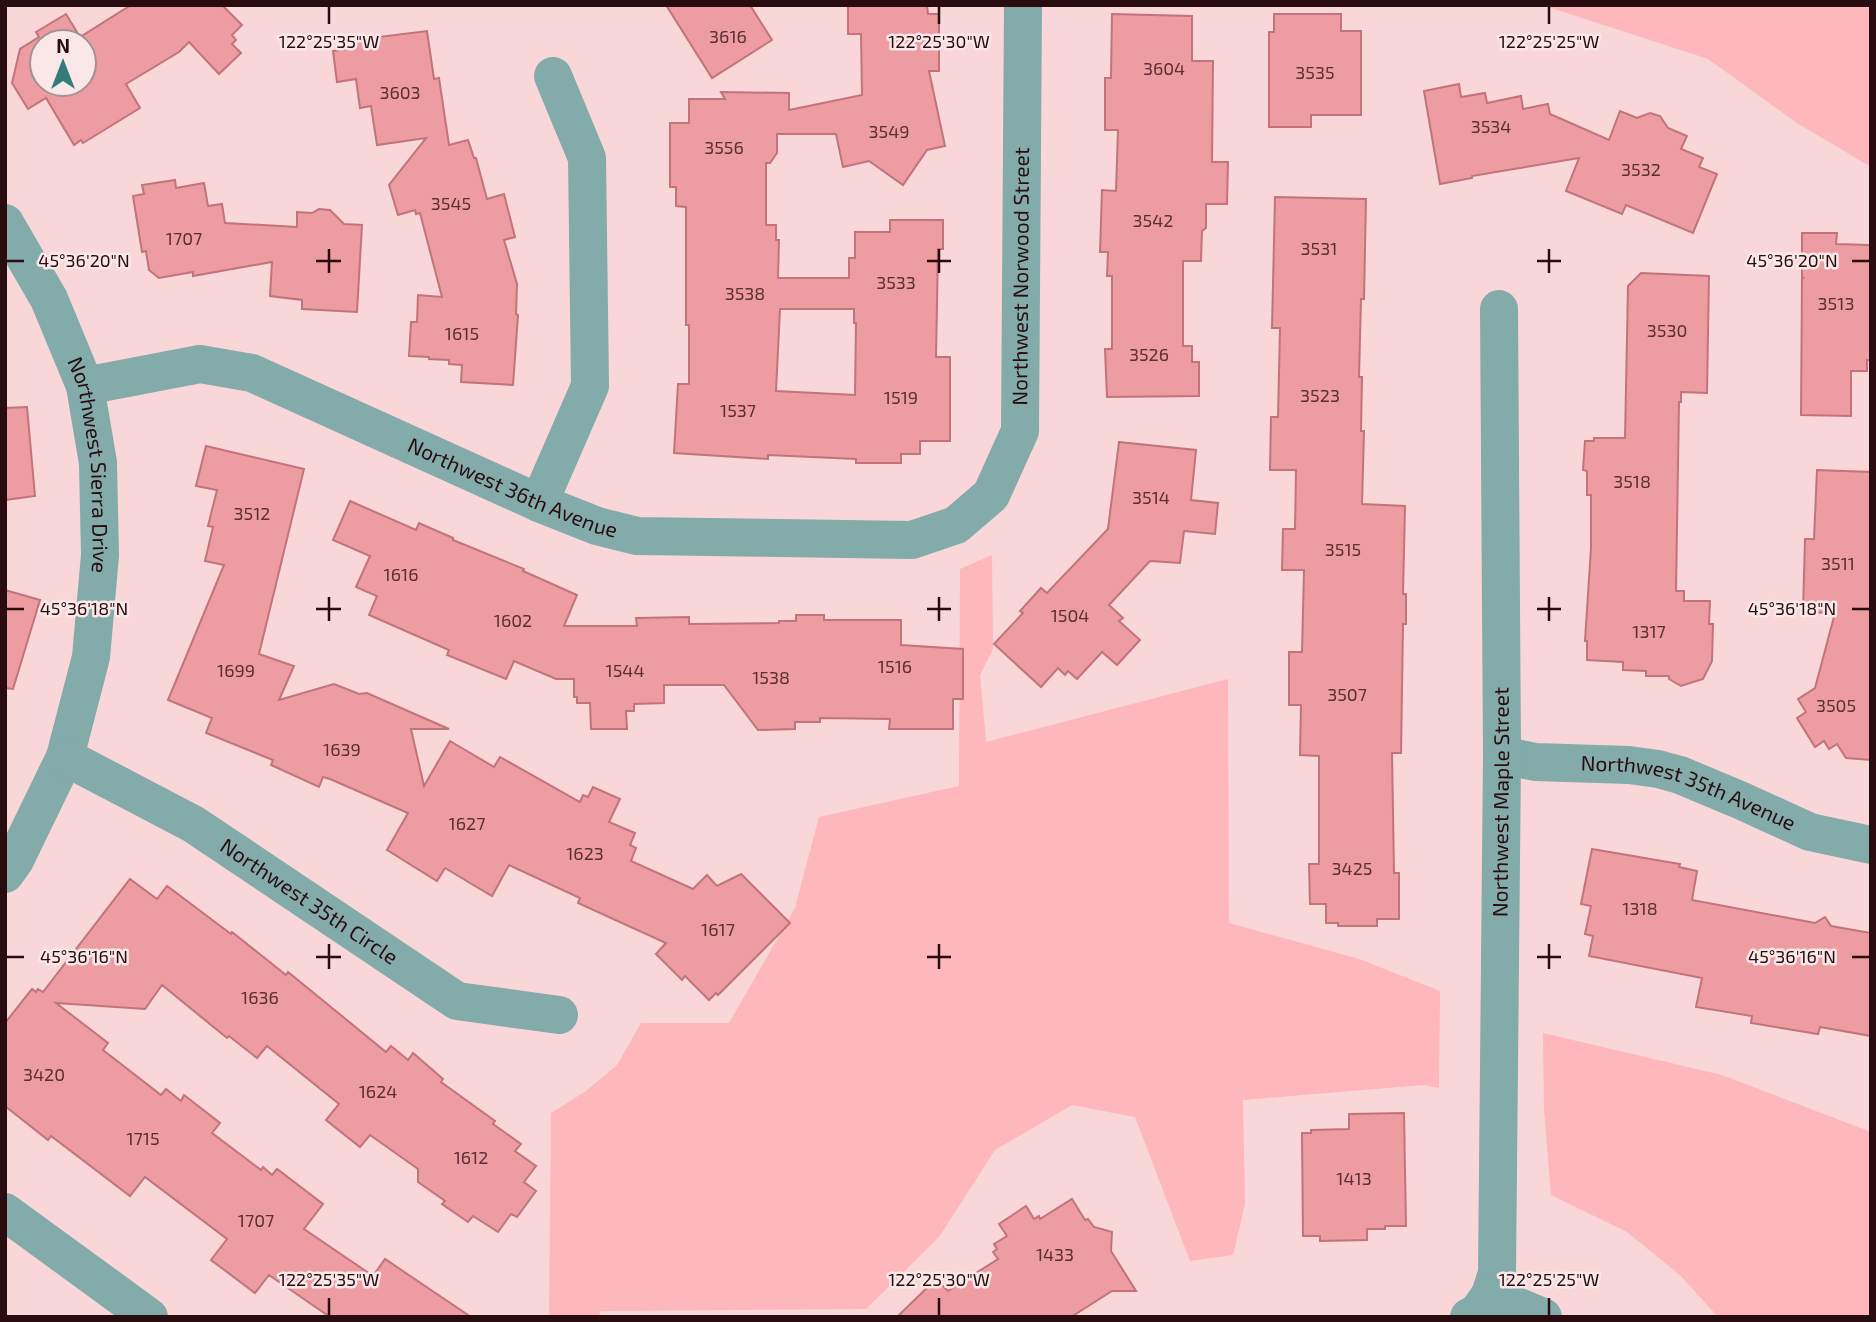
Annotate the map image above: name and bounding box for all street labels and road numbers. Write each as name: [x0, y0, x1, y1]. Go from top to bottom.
street label: Northwest Norwood Street: [1006, 147, 1033, 406]
street label: Northwest Sierra Drive: [63, 353, 114, 574]
street label: Northwest 36th Avenue: [404, 431, 620, 542]
street label: Northwest Maple Street: [1486, 687, 1513, 917]
street label: Northwest 35th Avenue: [1580, 749, 1800, 835]
street label: Northwest 35th Circle: [216, 832, 403, 969]

